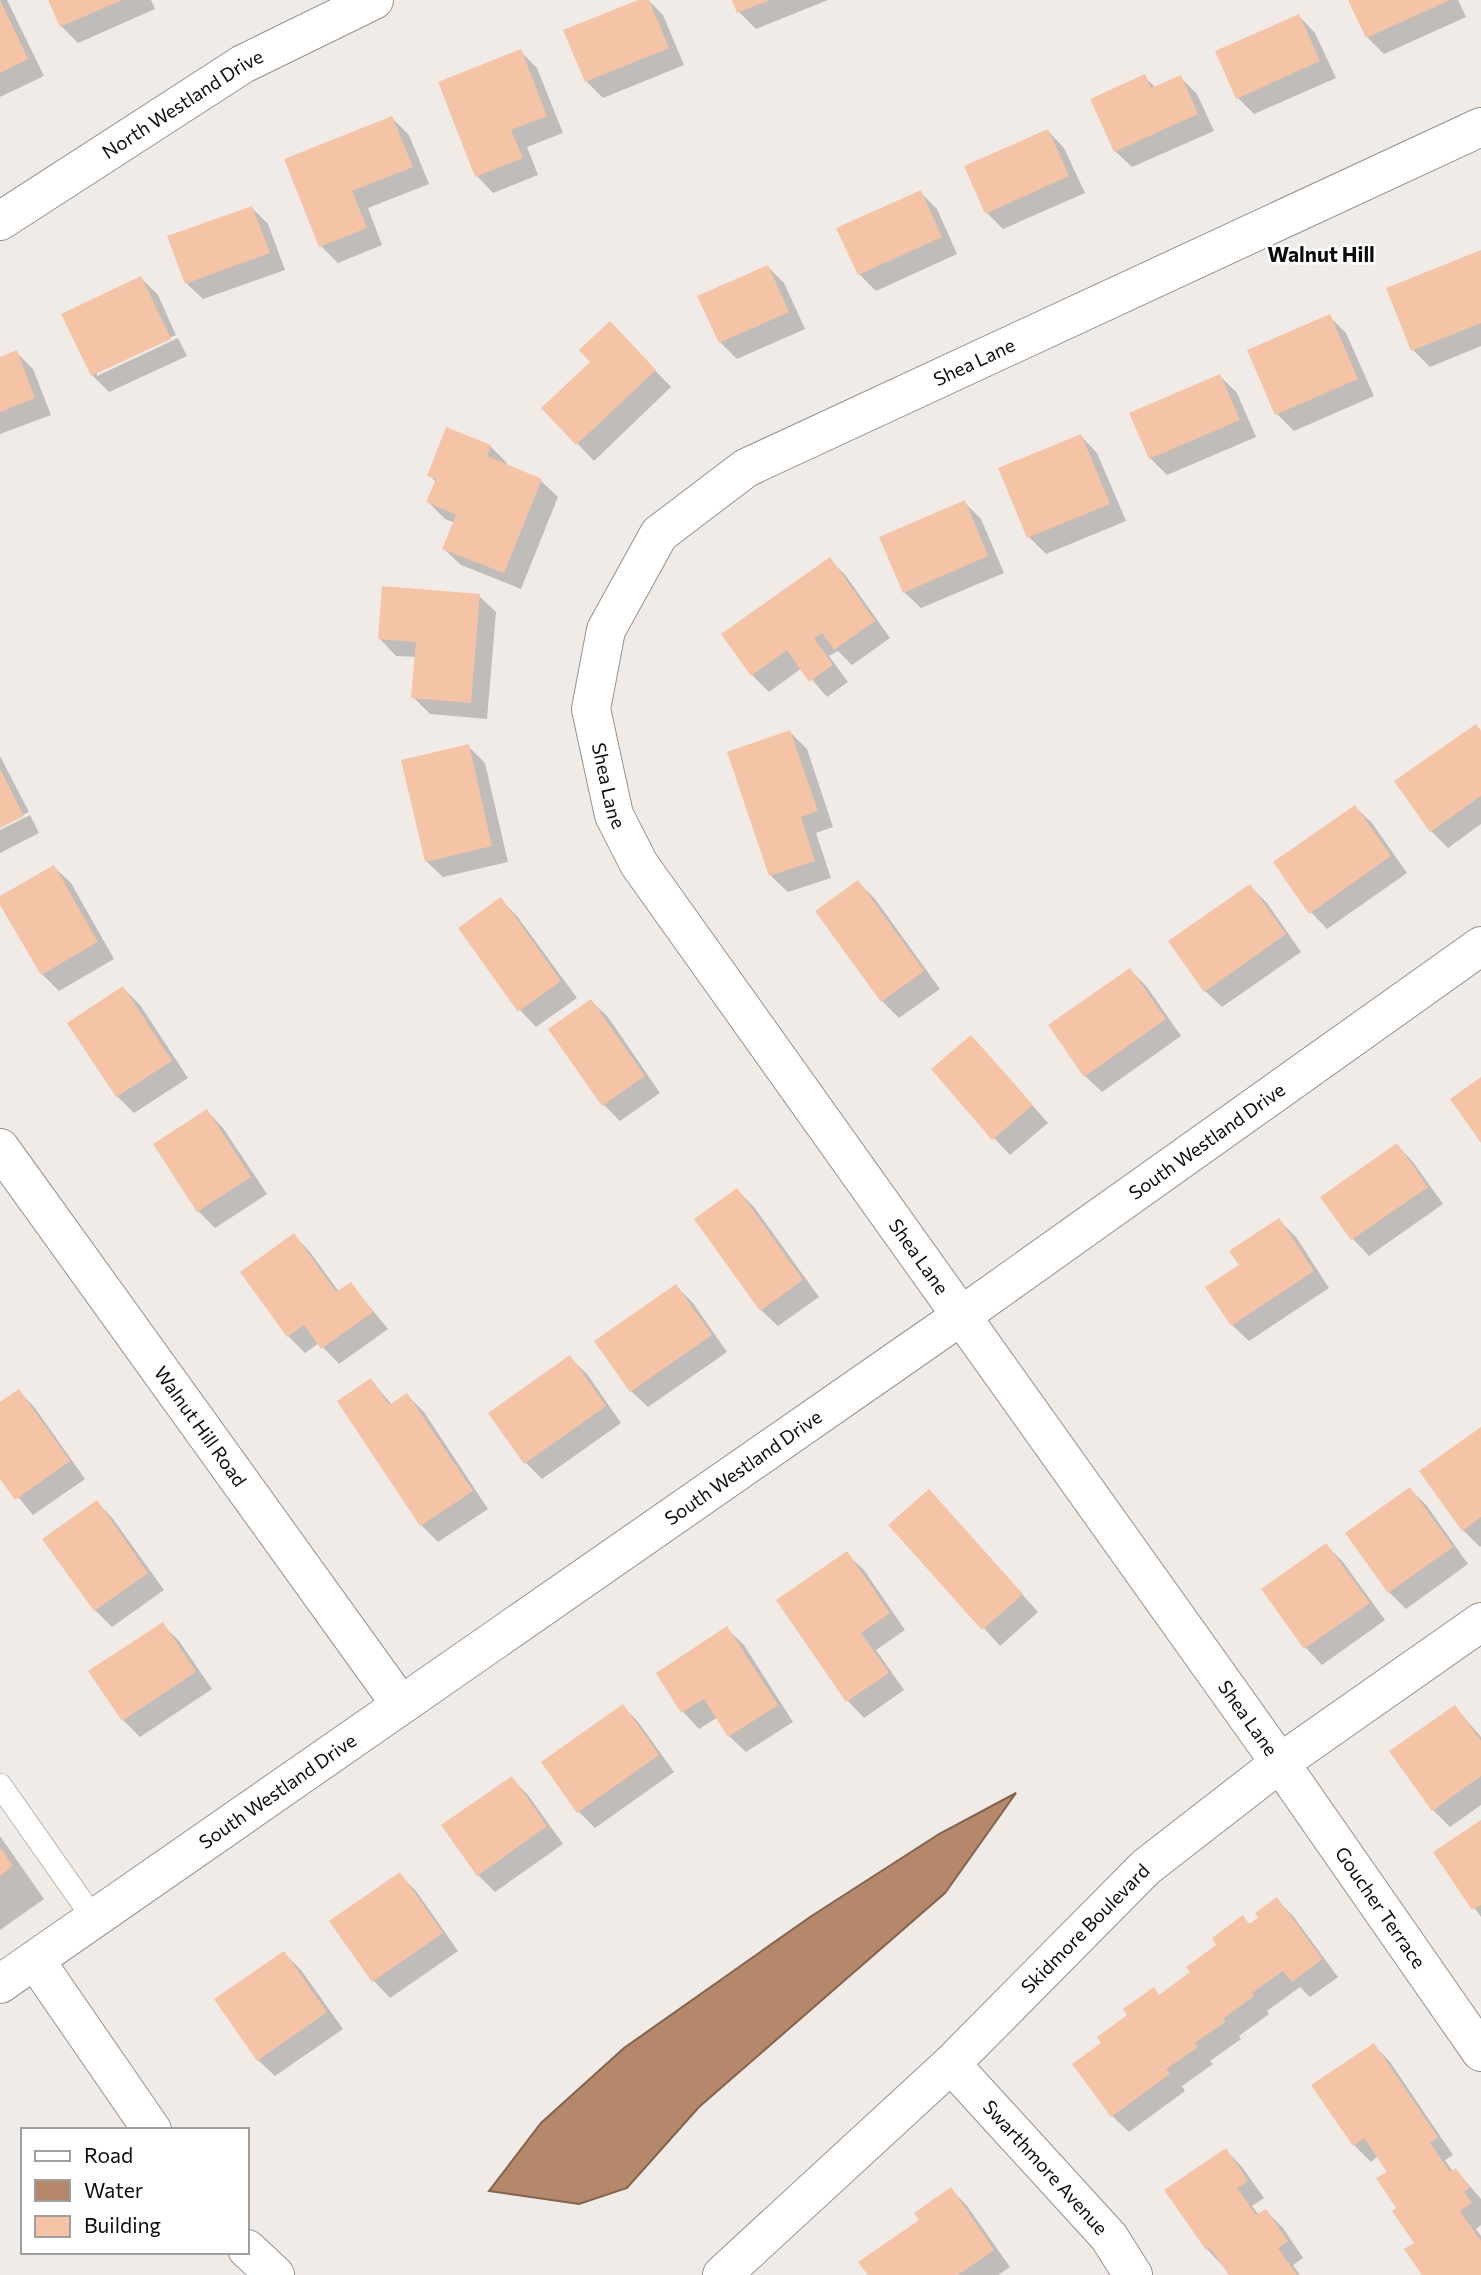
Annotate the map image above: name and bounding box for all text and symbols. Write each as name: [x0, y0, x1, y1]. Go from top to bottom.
street label: North Westland Drive: [98, 44, 267, 163]
district label: Walnut Hill: [1267, 241, 1375, 266]
street label: Shea Lane: [929, 333, 1018, 390]
street label: Shea Lane: [588, 740, 631, 832]
street label: South Westland Drive: [1124, 1077, 1289, 1204]
street label: Shea Lane: [884, 1214, 954, 1298]
street label: Walnut Hill Road: [150, 1361, 252, 1491]
street label: South Westland Drive: [660, 1404, 826, 1530]
street label: Shea Lane: [1214, 1676, 1283, 1760]
street label: South Westland Drive: [194, 1728, 360, 1853]
street label: Goucher Terrace: [1331, 1842, 1431, 1972]
street label: Skidmore Boulevard: [1016, 1859, 1154, 1998]
street label: Swarthmore Avenue: [979, 2095, 1113, 2239]
legend: [21, 2128, 248, 2254]
text: Road: [84, 2142, 133, 2167]
text: Water: [84, 2177, 143, 2202]
text: Building: [84, 2212, 161, 2237]

